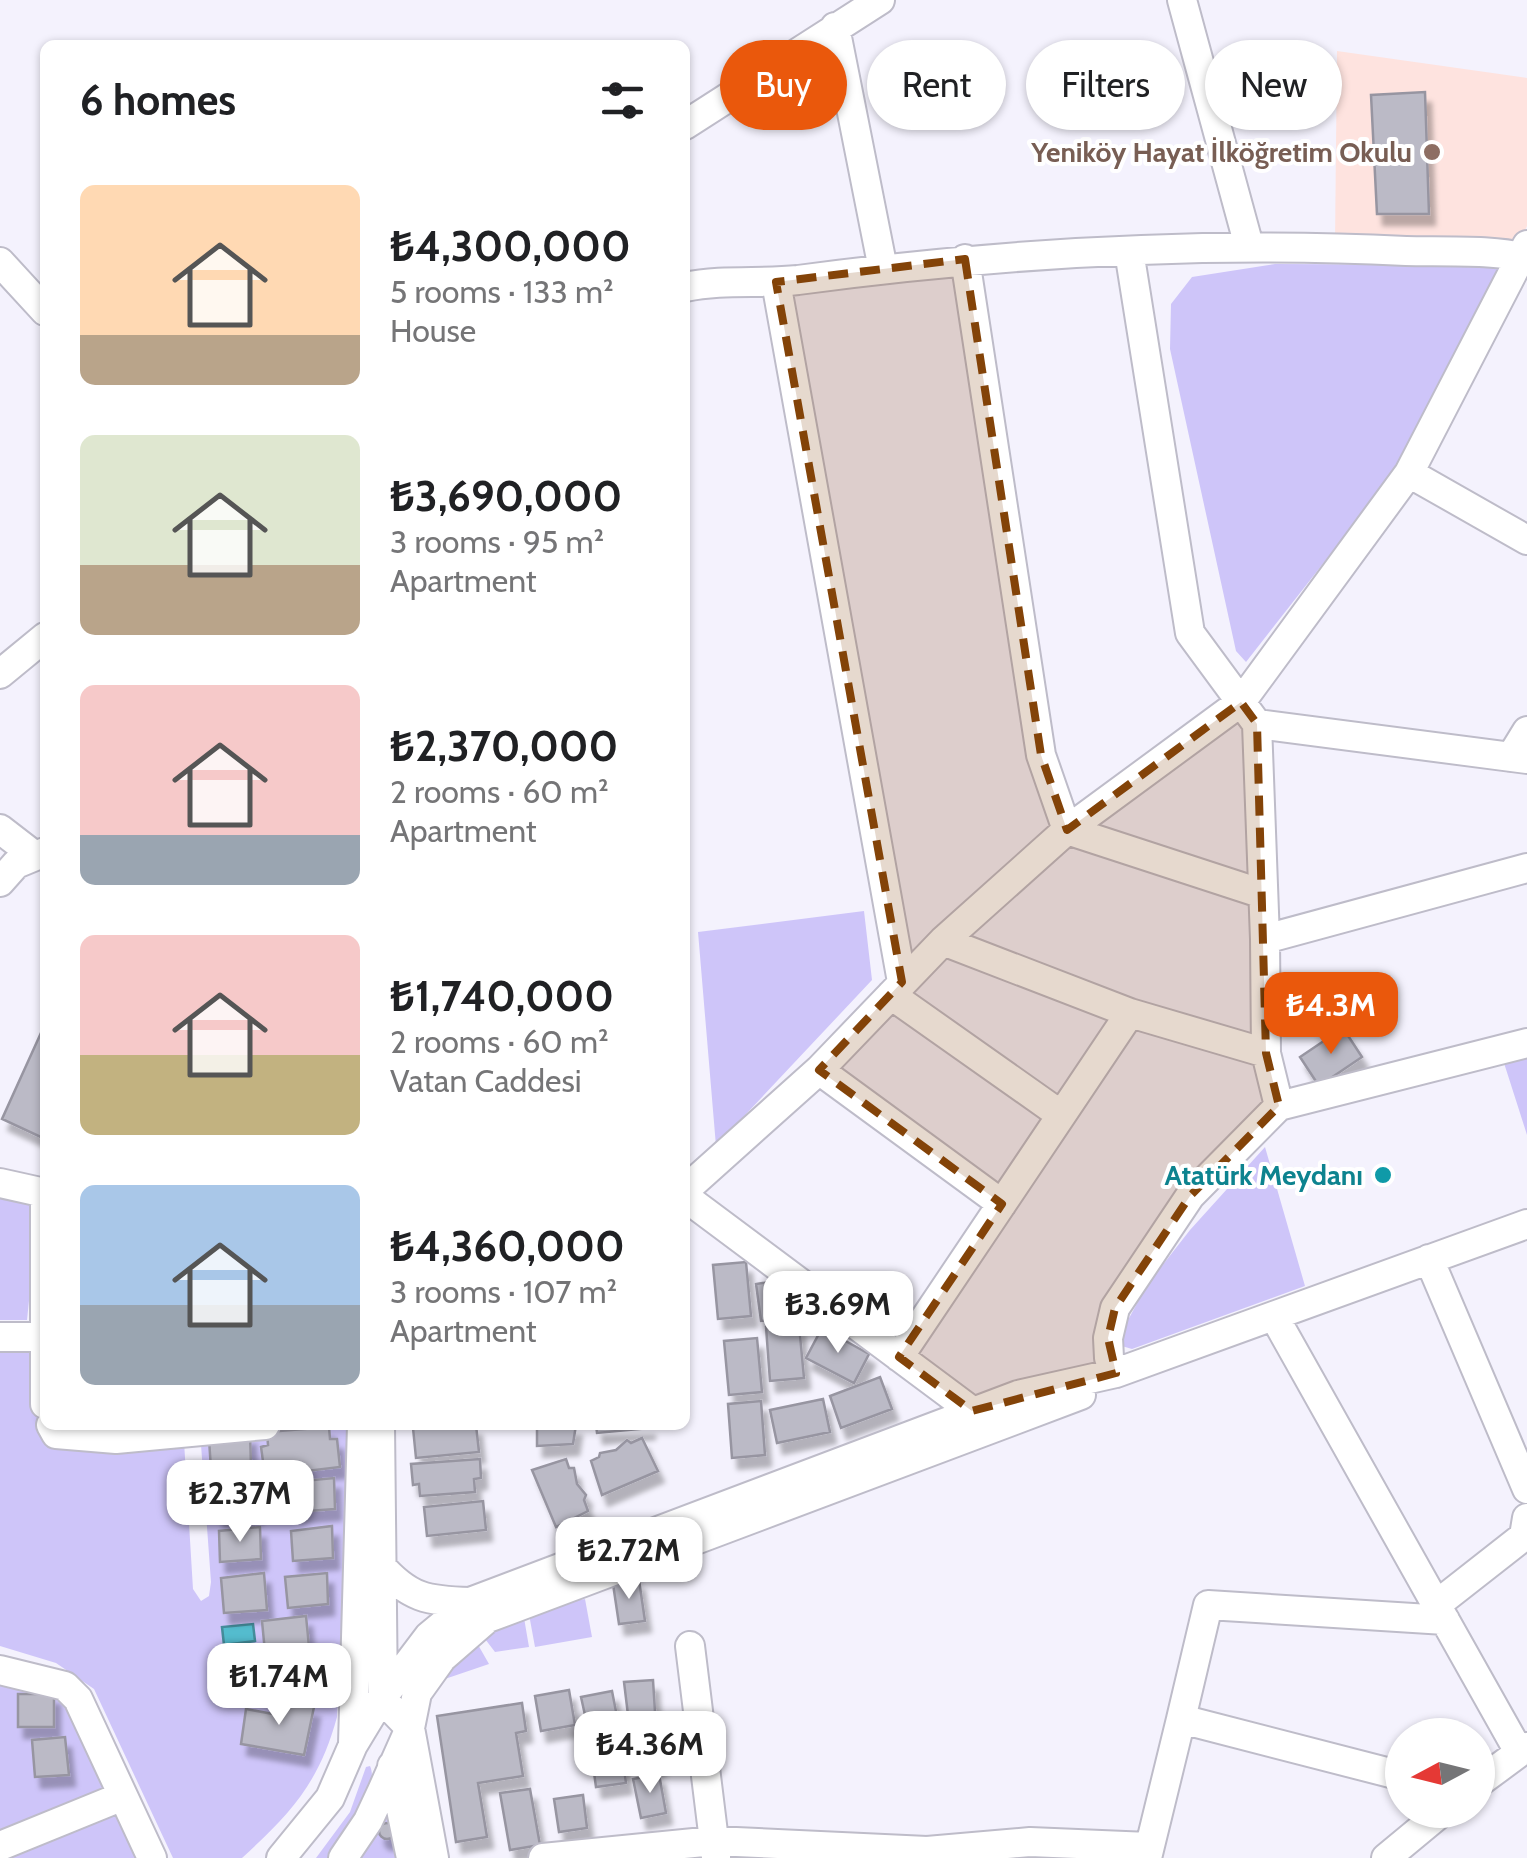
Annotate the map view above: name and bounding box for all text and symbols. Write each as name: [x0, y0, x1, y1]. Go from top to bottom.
chip: Buy: [720, 40, 847, 130]
chip: Rent: [867, 40, 1006, 130]
chip: Filters: [1026, 40, 1185, 130]
chip: New: [1205, 40, 1342, 130]
icon: filters: [595, 73, 650, 128]
text: 6 homes: [80, 74, 236, 126]
place label: Yeniköy Hayat İlköğretim Okulu: [1030, 135, 1412, 169]
marker: Yeniköy Hayat İlköğretim Okulu: [1421, 141, 1443, 163]
text: ₺4,300,000: [390, 220, 631, 272]
icon: home: [160, 225, 280, 345]
text: 5 rooms · 133 m²: [390, 272, 614, 311]
text: House: [390, 311, 476, 350]
text: ₺3,690,000: [390, 470, 622, 522]
icon: home: [160, 475, 280, 595]
text: 3 rooms · 95 m²: [390, 522, 604, 561]
text: Apartment: [390, 561, 537, 600]
text: ₺2,370,000: [390, 720, 618, 772]
icon: home: [160, 725, 280, 845]
text: 2 rooms · 60 m²: [390, 772, 609, 811]
text: Apartment: [390, 811, 537, 850]
text: ₺1,740,000: [390, 970, 614, 1022]
pin: ₺4.3M: [1261, 972, 1401, 1057]
icon: home: [160, 975, 280, 1095]
text: ₺4.3M: [1286, 985, 1376, 1024]
text: 2 rooms · 60 m²: [390, 1022, 609, 1061]
text: Vatan Caddesi: [390, 1061, 582, 1100]
place label: Atatürk Meydanı: [1165, 1158, 1363, 1192]
marker: Atatürk Meydanı: [1372, 1164, 1394, 1186]
text: ₺4,360,000: [390, 1220, 625, 1272]
icon: home: [160, 1225, 280, 1345]
pin: ₺3.69M: [757, 1271, 919, 1356]
text: 3 rooms · 107 m²: [390, 1272, 617, 1311]
text: ₺3.69M: [785, 1284, 891, 1323]
text: Apartment: [390, 1311, 537, 1350]
pin: ₺2.37M: [159, 1460, 321, 1545]
text: ₺2.37M: [189, 1473, 291, 1512]
pin: ₺2.72M: [548, 1517, 710, 1602]
text: ₺2.72M: [578, 1530, 680, 1569]
pin: ₺1.74M: [198, 1643, 360, 1728]
text: ₺1.74M: [229, 1656, 329, 1695]
pin: ₺4.36M: [569, 1711, 731, 1796]
north arrow: [1385, 1718, 1495, 1828]
map controls: [1385, 1718, 1495, 1828]
text: ₺4.36M: [596, 1724, 704, 1763]

